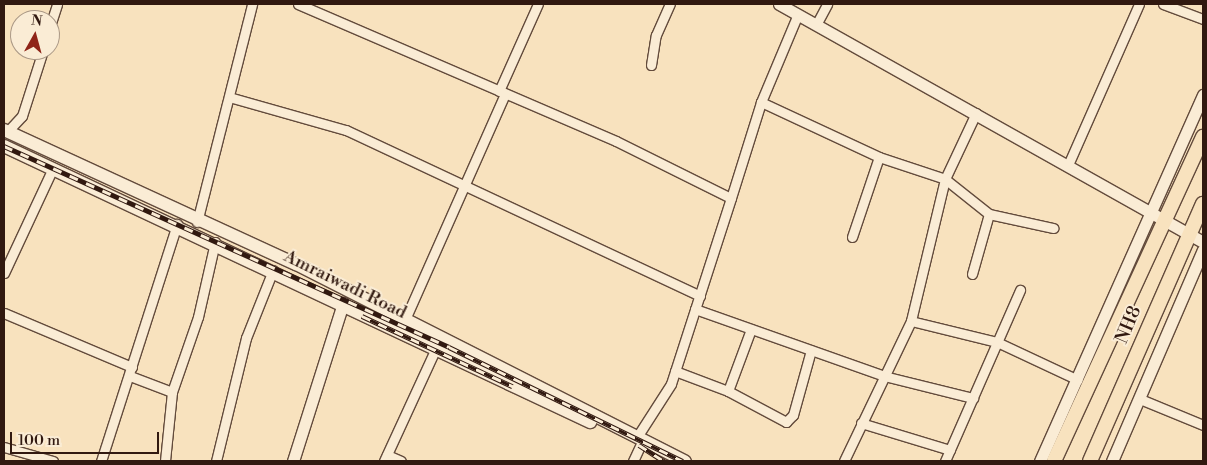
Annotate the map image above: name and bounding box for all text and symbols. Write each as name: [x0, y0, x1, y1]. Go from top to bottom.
north arrow: [10, 10, 60, 60]
text: N: [30, 11, 43, 31]
street label: Amraiwadi Road: [280, 246, 410, 324]
street label: NH8: [1111, 303, 1147, 347]
scale bar: [12, 422, 161, 454]
text: 100 m: [18, 431, 60, 450]

